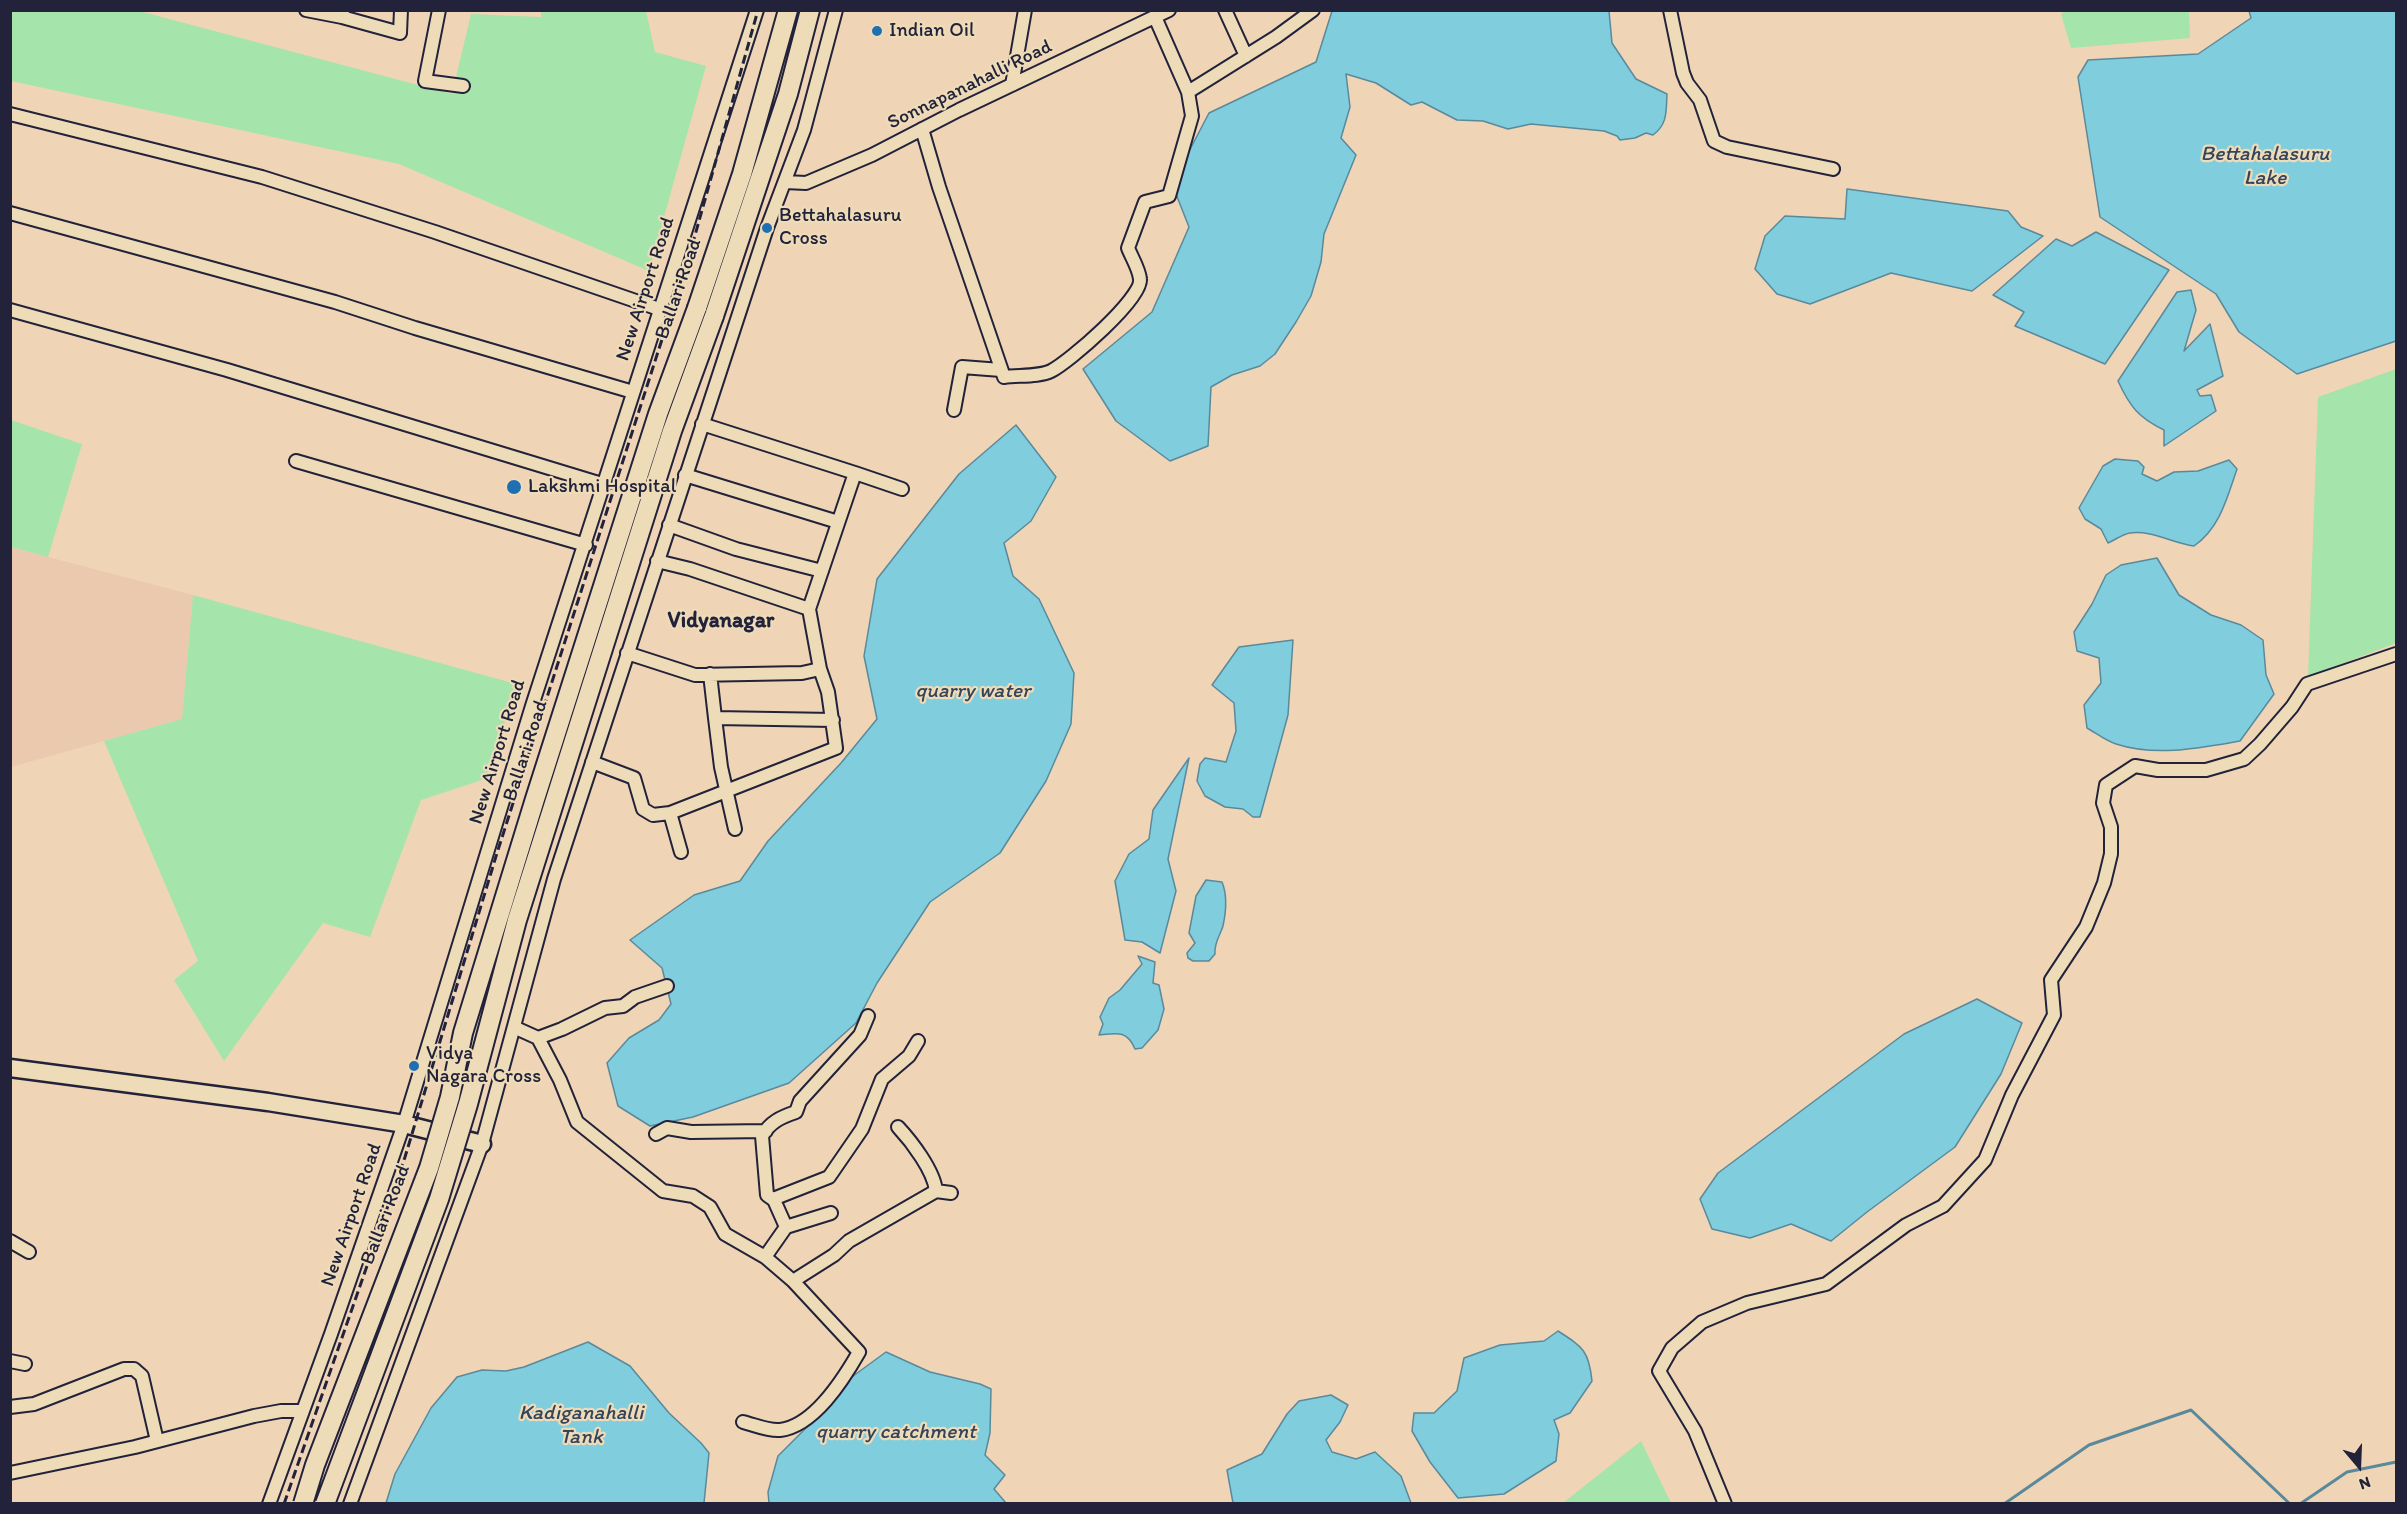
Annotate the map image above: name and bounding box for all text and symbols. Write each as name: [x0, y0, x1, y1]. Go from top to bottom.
place label: Indian Oil: [889, 19, 975, 43]
marker: Indian Oil: [870, 24, 884, 38]
street label: Sonnapanahalli Road: [884, 35, 1056, 135]
water label: Bettahalasuru Lake: [2201, 142, 2329, 192]
place label: Bettahalasuru Cross: [779, 204, 902, 251]
street label: New Airport Road: [611, 214, 681, 364]
marker: Bettahalasuru Cross: [760, 221, 774, 235]
street label: Ballari Road: [651, 235, 707, 343]
place label: Lakshmi Hospital: [528, 475, 676, 499]
marker: Lakshmi Hospital: [505, 478, 523, 496]
district label: Vidyanagar: [668, 608, 774, 634]
street label: New Airport Road: [465, 677, 531, 827]
water label: quarry water: [916, 679, 1030, 705]
street label: Ballari Road: [498, 697, 554, 805]
place label: Vidya Nagara Cross: [426, 1042, 541, 1089]
marker: Vidya Nagara Cross: [407, 1059, 421, 1073]
street label: New Airport Road: [316, 1140, 388, 1290]
street label: Ballari Road: [356, 1162, 416, 1268]
water label: Kadiganahalli Tank: [519, 1401, 643, 1451]
water label: quarry catchment: [816, 1420, 976, 1446]
north arrow: [2329, 1436, 2389, 1496]
text: N: [2357, 1473, 2373, 1494]

